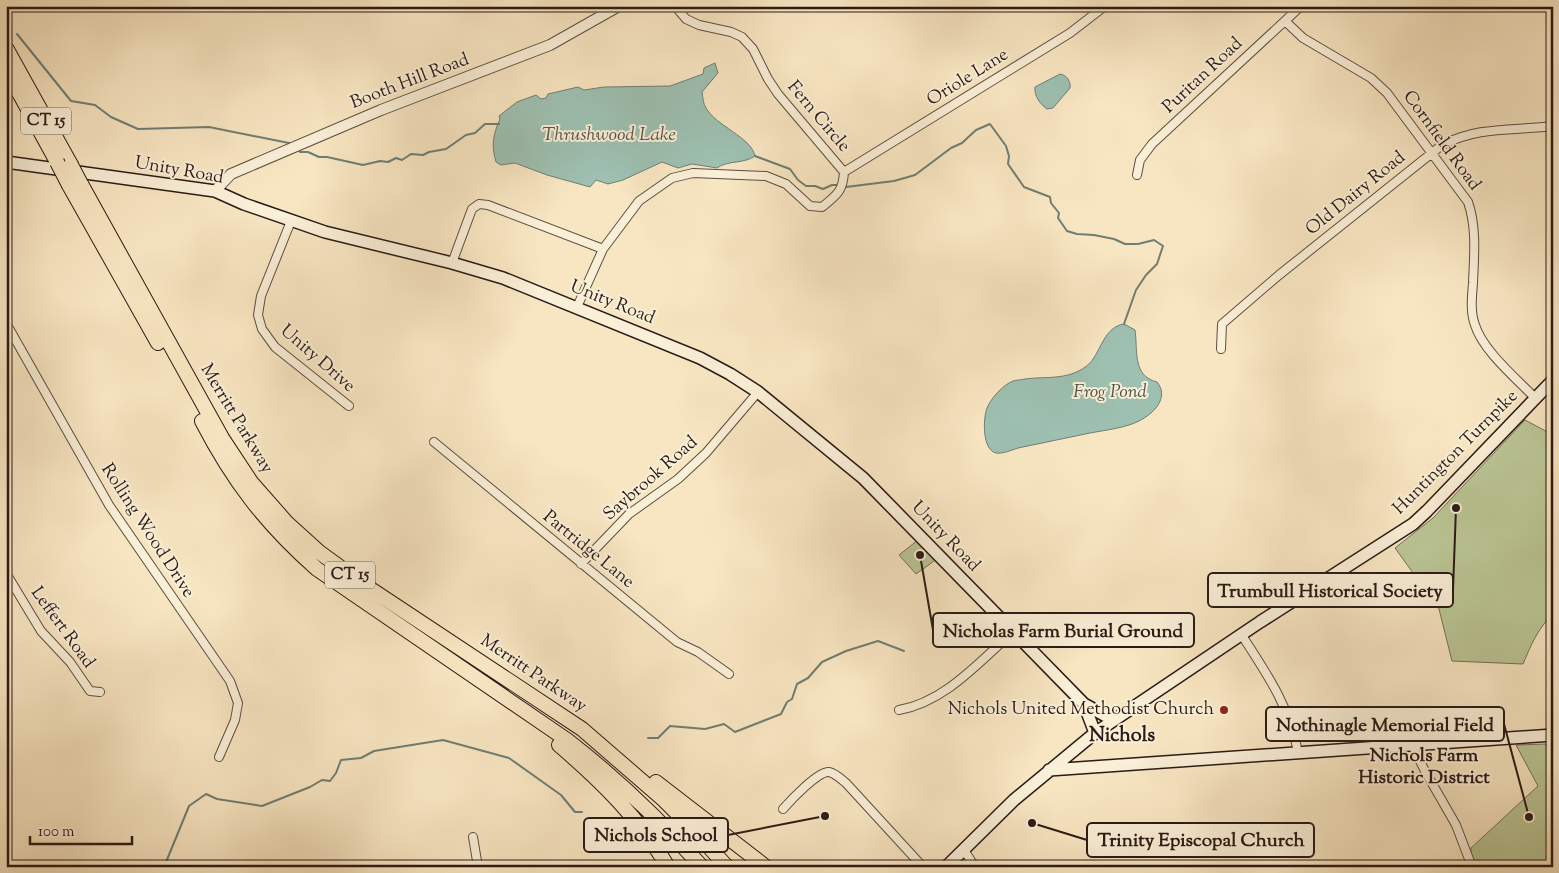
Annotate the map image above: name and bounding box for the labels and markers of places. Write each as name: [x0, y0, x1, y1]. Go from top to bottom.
callout: Trumbull Historical Society: [1208, 573, 1453, 607]
callout: Nicholas Farm Burial Ground: [933, 613, 1194, 647]
place label: Nichols United Methodist Church: [948, 697, 1214, 723]
marker: Nichols United Methodist Church: [1218, 704, 1230, 716]
callout: Nothinagle Memorial Field: [1266, 707, 1504, 741]
callout: Nichols School: [584, 818, 728, 852]
callout: Trinity Episcopal Church: [1087, 823, 1314, 857]

